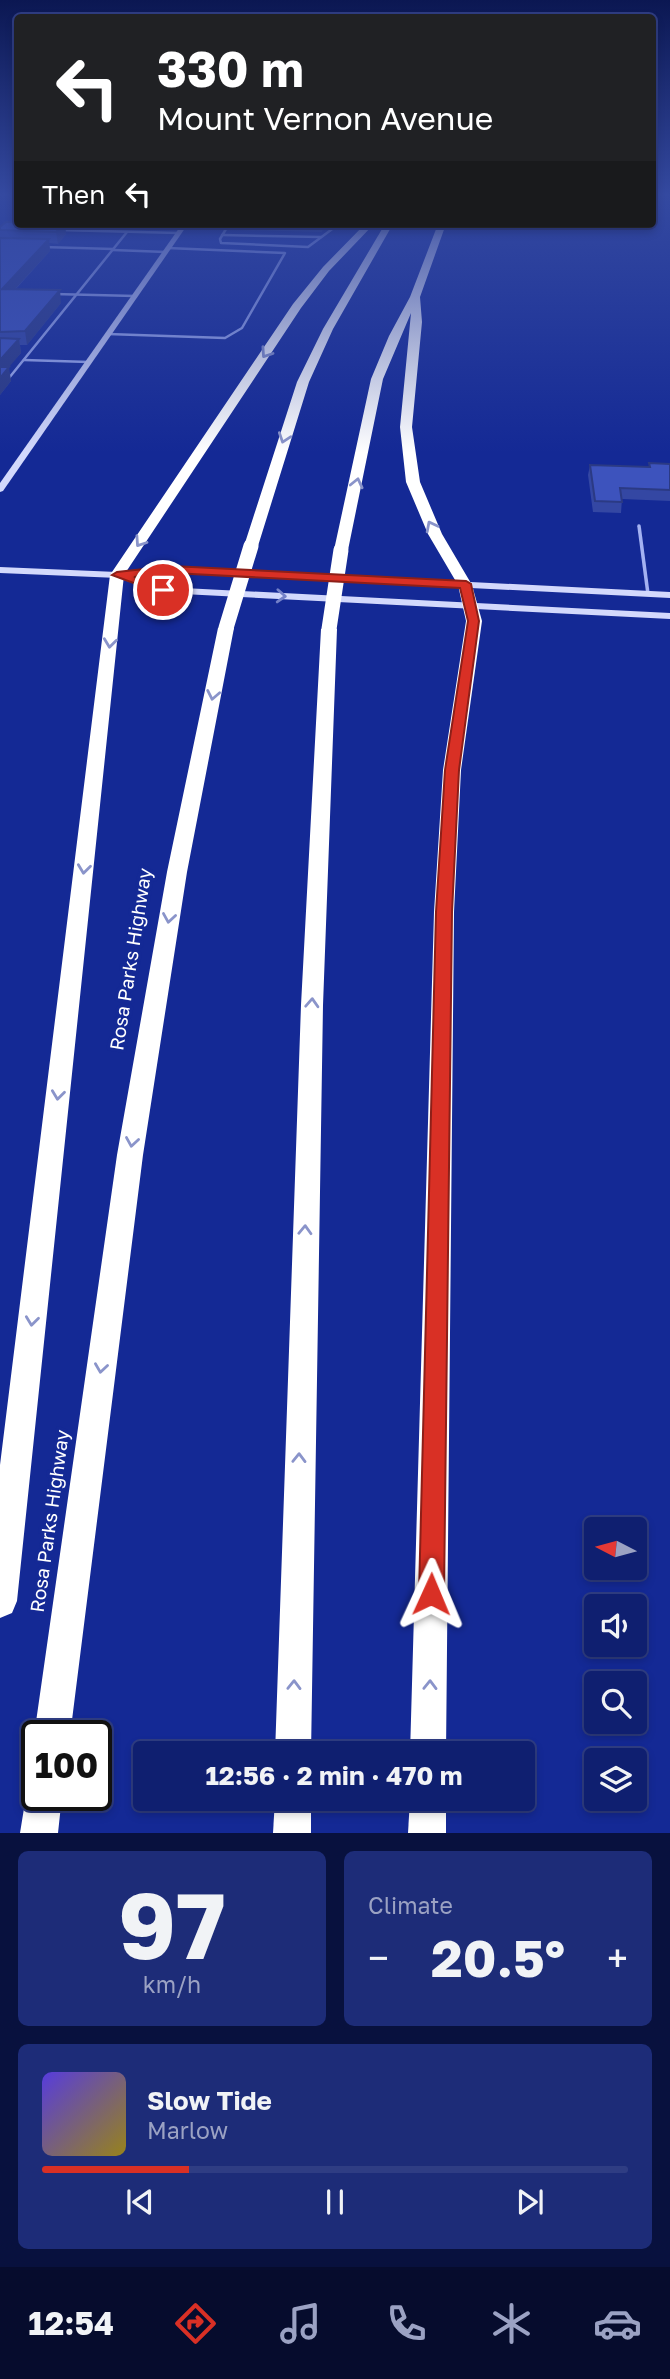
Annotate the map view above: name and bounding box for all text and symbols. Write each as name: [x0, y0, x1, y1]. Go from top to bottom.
text: 330 m: [157, 39, 304, 98]
icon: left: [42, 42, 133, 133]
text: Mount Vernon Avenue: [157, 99, 493, 137]
icon: left: [119, 175, 157, 213]
text: Then: [42, 179, 105, 210]
one-way arrow: [261, 345, 274, 358]
one-way arrow: [278, 432, 292, 444]
one-way arrow: [348, 477, 363, 489]
one-way arrow: [426, 520, 440, 533]
one-way arrow: [135, 534, 148, 547]
pin: [133, 560, 193, 620]
icon: arrive: [144, 571, 182, 609]
one-way arrow: [276, 589, 287, 604]
one-way arrow: [102, 637, 117, 649]
one-way arrow: [206, 689, 221, 701]
one-way arrow: [76, 863, 91, 875]
street label: Rosa Parks Highway: [104, 866, 156, 1052]
one-way arrow: [162, 912, 177, 924]
one-way arrow: [305, 997, 320, 1008]
one-way arrow: [51, 1090, 66, 1101]
one-way arrow: [125, 1137, 140, 1148]
one-way arrow: [297, 1225, 312, 1236]
one-way arrow: [25, 1316, 40, 1327]
one-way arrow: [94, 1362, 109, 1374]
street label: Rosa Parks Highway: [25, 1428, 73, 1614]
one-way arrow: [291, 1452, 306, 1463]
north arrow: [584, 1517, 648, 1580]
map controls: [584, 1517, 647, 1811]
position arrow: [394, 1557, 468, 1631]
button: sound: [584, 1594, 647, 1657]
button: search: [584, 1671, 647, 1734]
one-way arrow: [286, 1680, 302, 1690]
one-way arrow: [422, 1680, 437, 1691]
speed limit sign: 100: [21, 1720, 112, 1811]
button: layers: [584, 1748, 647, 1811]
text: 12:56 · 2 min · 470 m: [205, 1760, 463, 1791]
text: 97: [118, 1870, 226, 1979]
text: Climate: [368, 1891, 453, 1919]
text: 20.5°: [431, 1926, 565, 1988]
text: −: [368, 1935, 389, 1980]
text: +: [607, 1935, 628, 1980]
text: km/h: [143, 1970, 201, 1998]
text: Slow Tide: [147, 2085, 272, 2116]
text: Marlow: [147, 2116, 228, 2144]
icon: previous: [121, 2183, 159, 2221]
icon: pause: [316, 2183, 354, 2221]
icon: next: [511, 2183, 549, 2221]
icon: directions: [171, 2299, 220, 2348]
icon: music: [276, 2299, 325, 2348]
icon: phone: [382, 2299, 431, 2348]
icon: climate: [487, 2299, 536, 2348]
icon: car: [593, 2299, 642, 2348]
text: 12:54: [28, 2304, 114, 2342]

